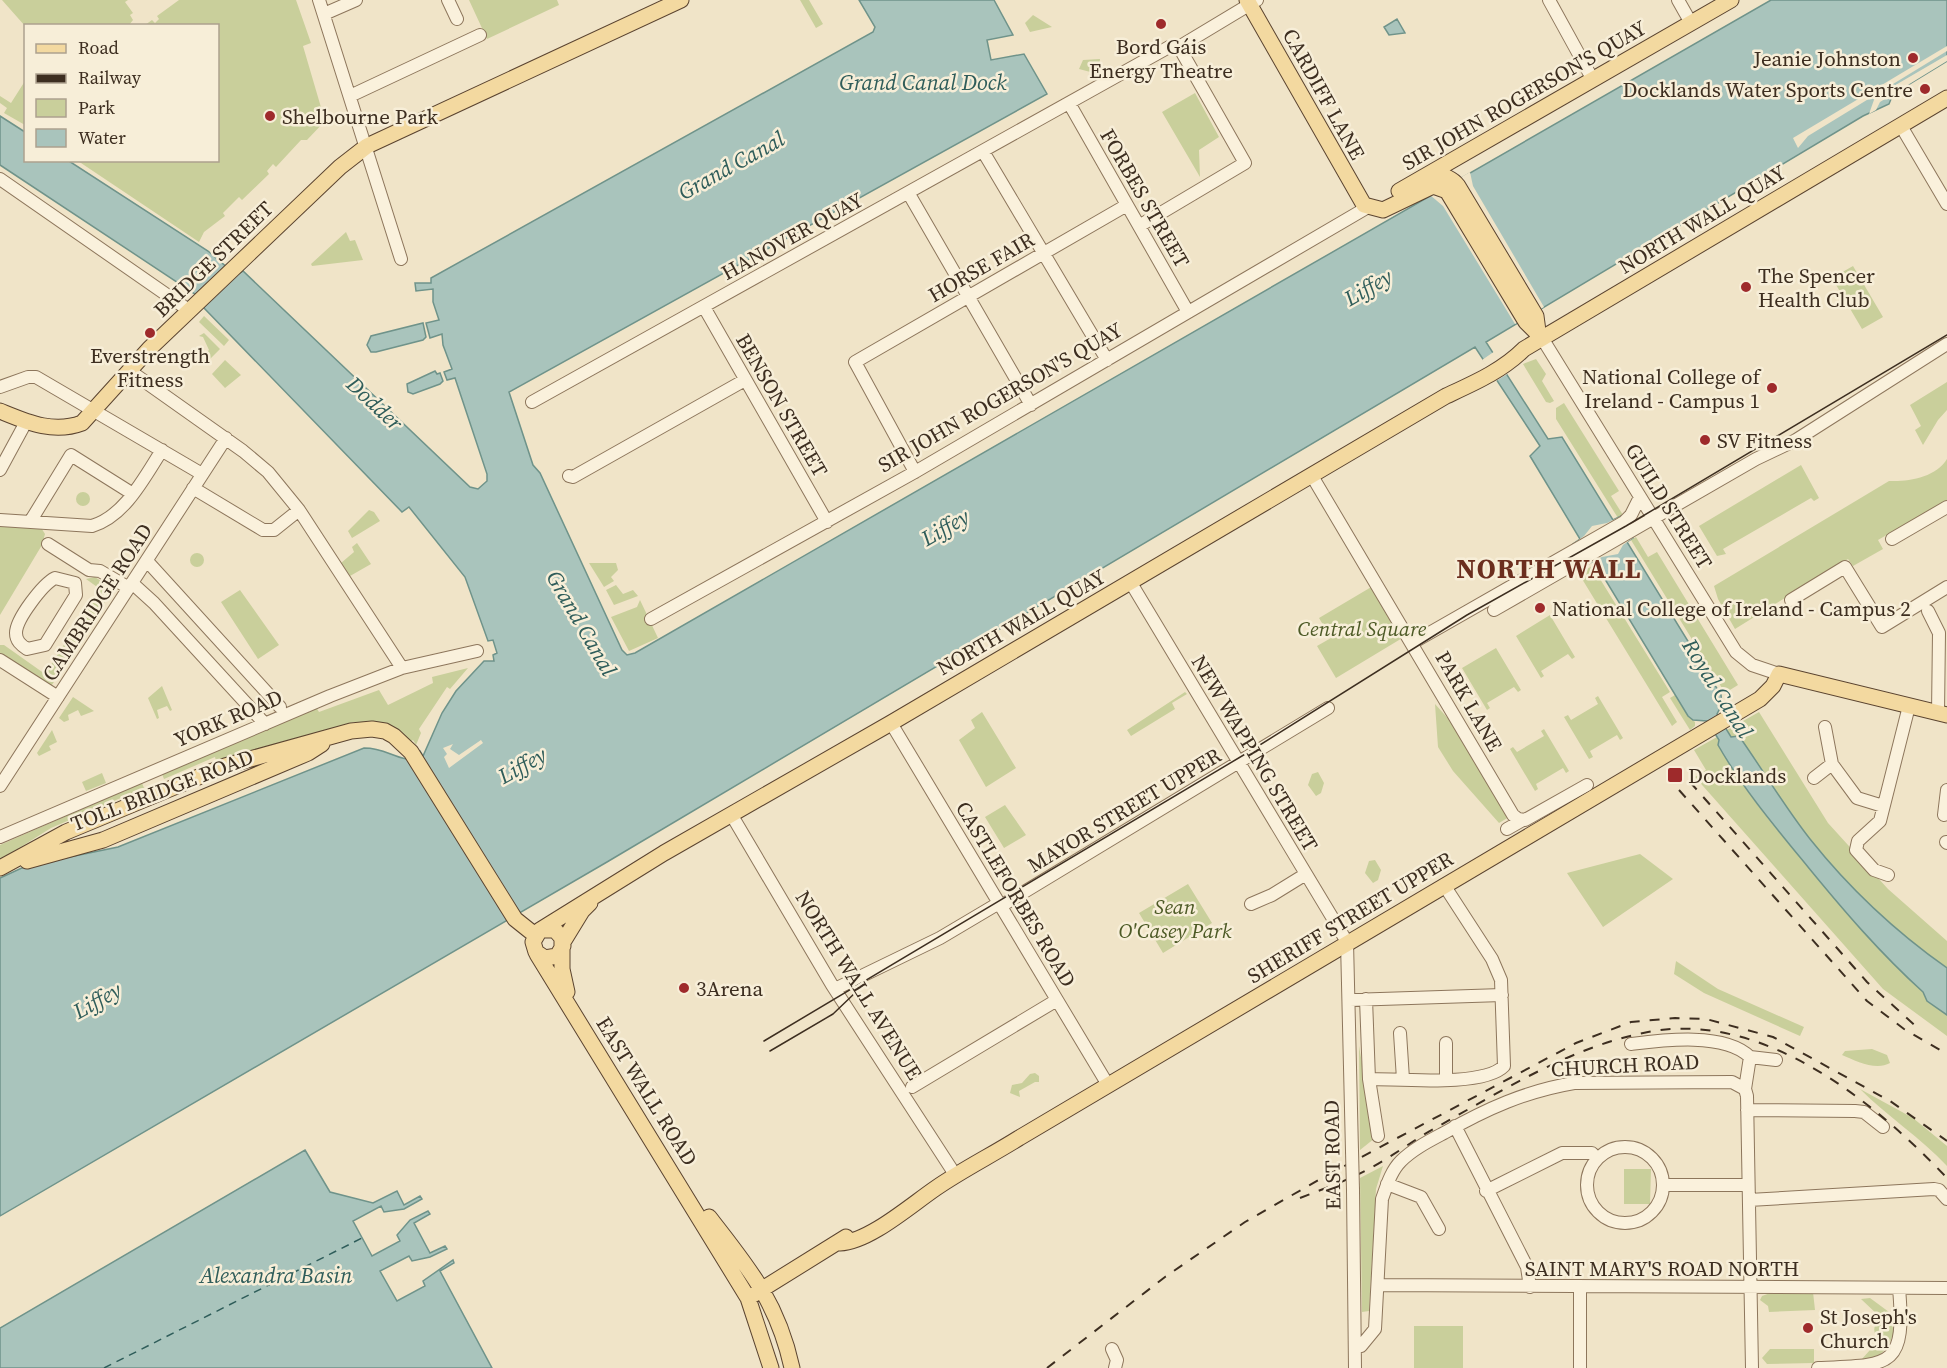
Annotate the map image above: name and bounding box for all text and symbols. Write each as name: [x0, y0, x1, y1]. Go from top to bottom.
street label: SIR JOHN ROGERSON'S QUAY: [1396, 13, 1652, 177]
marker: Bord Gáis Energy Theatre: [1154, 17, 1168, 31]
street label: CARDIFF LANE: [1276, 23, 1372, 165]
legend: [24, 24, 219, 162]
place label: Bord Gáis Energy Theatre: [1089, 32, 1233, 85]
text: Road: [78, 35, 119, 60]
place label: Jeanie Johnston: [1753, 44, 1901, 73]
marker: Jeanie Johnston: [1906, 51, 1920, 65]
text: Railway: [78, 65, 142, 90]
water label: Grand Canal Dock: [839, 67, 1007, 97]
place label: Docklands Water Sports Centre: [1622, 75, 1913, 104]
marker: Docklands Water Sports Centre: [1918, 82, 1932, 96]
text: Park: [78, 95, 115, 120]
place label: Shelbourne Park: [282, 102, 438, 131]
marker: Shelbourne Park: [263, 109, 277, 123]
water label: Grand Canal: [672, 123, 790, 207]
street label: FORBES STREET: [1093, 123, 1197, 273]
text: Water: [78, 125, 126, 150]
street label: NORTH WALL QUAY: [1613, 157, 1792, 280]
street label: HANOVER QUAY: [716, 185, 869, 287]
street label: BRIDGE STREET: [147, 194, 279, 324]
street label: HORSE FAIR: [923, 225, 1040, 309]
water label: Liffey: [1337, 261, 1398, 313]
place label: The Spencer Health Club: [1758, 261, 1875, 314]
marker: The Spencer Health Club: [1739, 280, 1753, 294]
street label: SIR JOHN ROGERSON'S QUAY: [872, 315, 1128, 479]
marker: Everstrength Fitness: [143, 326, 157, 340]
street label: BENSON STREET: [729, 328, 835, 482]
place label: Everstrength Fitness: [90, 341, 210, 394]
place label: National College of Ireland - Campus 1: [1582, 362, 1762, 415]
water label: Dodder: [340, 369, 411, 438]
marker: National College of Ireland - Campus 1: [1765, 381, 1779, 395]
place label: SV Fitness: [1717, 426, 1812, 455]
marker: SV Fitness: [1698, 433, 1712, 447]
street label: GUILD STREET: [1619, 437, 1719, 575]
water label: Liffey: [914, 501, 975, 553]
street label: CAMBRIDGE ROAD: [35, 517, 159, 687]
district label: NORTH WALL: [1456, 550, 1642, 587]
street label: NORTH WALL QUAY: [931, 561, 1111, 682]
water label: Grand Canal: [540, 565, 625, 682]
place label: National College of Ireland - Campus 2: [1552, 594, 1911, 623]
marker: National College of Ireland - Campus 2: [1533, 601, 1547, 615]
park label: Central Square: [1298, 614, 1427, 643]
water label: Royal Canal: [1675, 632, 1761, 744]
street label: PARK LANE: [1429, 645, 1509, 757]
street label: NEW WAPPING STREET: [1185, 649, 1325, 857]
street label: YORK ROAD: [169, 682, 287, 754]
water label: Liffey: [491, 739, 552, 791]
street label: MAYOR STREET UPPER: [1022, 740, 1226, 879]
street label: TOLL BRIDGE ROAD: [67, 742, 257, 838]
place label: Docklands: [1688, 761, 1786, 790]
marker: Docklands: [1666, 766, 1684, 784]
street label: CASTLEFORBES ROAD: [949, 796, 1083, 992]
street label: SHERIFF STREET UPPER: [1242, 844, 1459, 990]
street label: NORTH WALL AVENUE: [789, 885, 929, 1085]
park label: Sean O'Casey Park: [1118, 892, 1232, 945]
water label: Liffey: [66, 974, 127, 1026]
place label: 3Arena: [696, 974, 764, 1003]
marker: 3Arena: [677, 981, 691, 995]
street label: EAST WALL ROAD: [589, 1011, 705, 1171]
street label: CHURCH ROAD: [1550, 1047, 1700, 1083]
street label: EAST ROAD: [1317, 1100, 1347, 1210]
street label: SAINT MARY'S ROAD NORTH: [1525, 1254, 1799, 1283]
water label: Alexandra Basin: [198, 1260, 353, 1290]
place label: St Joseph's Church: [1820, 1302, 1917, 1355]
marker: St Joseph's Church: [1801, 1321, 1815, 1335]

